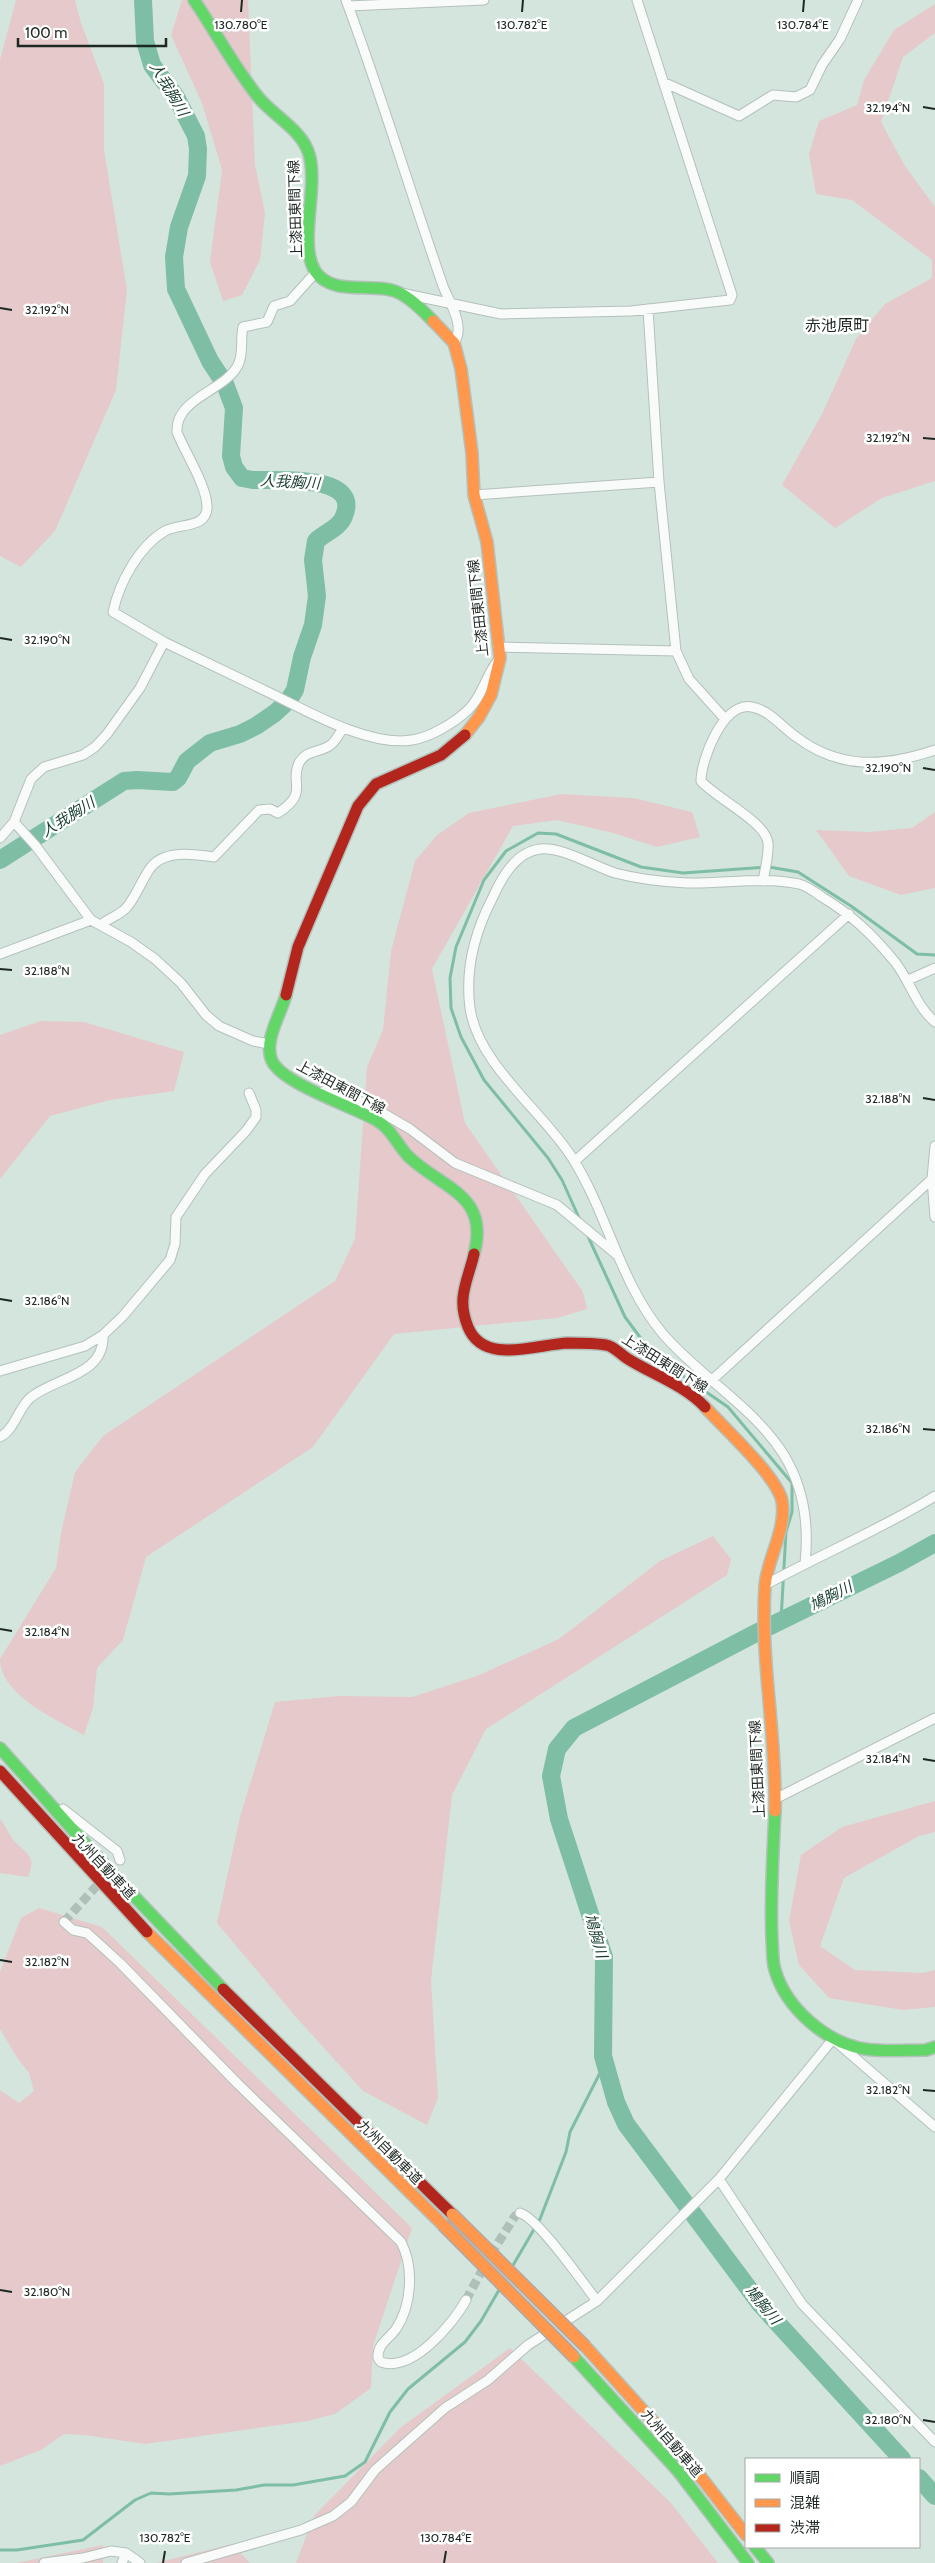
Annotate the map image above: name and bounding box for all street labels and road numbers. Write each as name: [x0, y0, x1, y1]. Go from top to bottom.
street label: 上漆田東間下線: [284, 160, 306, 258]
street label: 上漆田東間下線: [464, 558, 492, 658]
street label: 上漆田東間下線: [294, 1056, 388, 1118]
street label: 上漆田東間下線: [619, 1329, 711, 1397]
street label: 上漆田東間下線: [745, 1720, 769, 1818]
street label: 九州自動車道: [69, 1829, 139, 1903]
street label: 九州自動車道: [354, 2116, 426, 2188]
street label: 九州自動車道: [638, 2405, 706, 2481]

